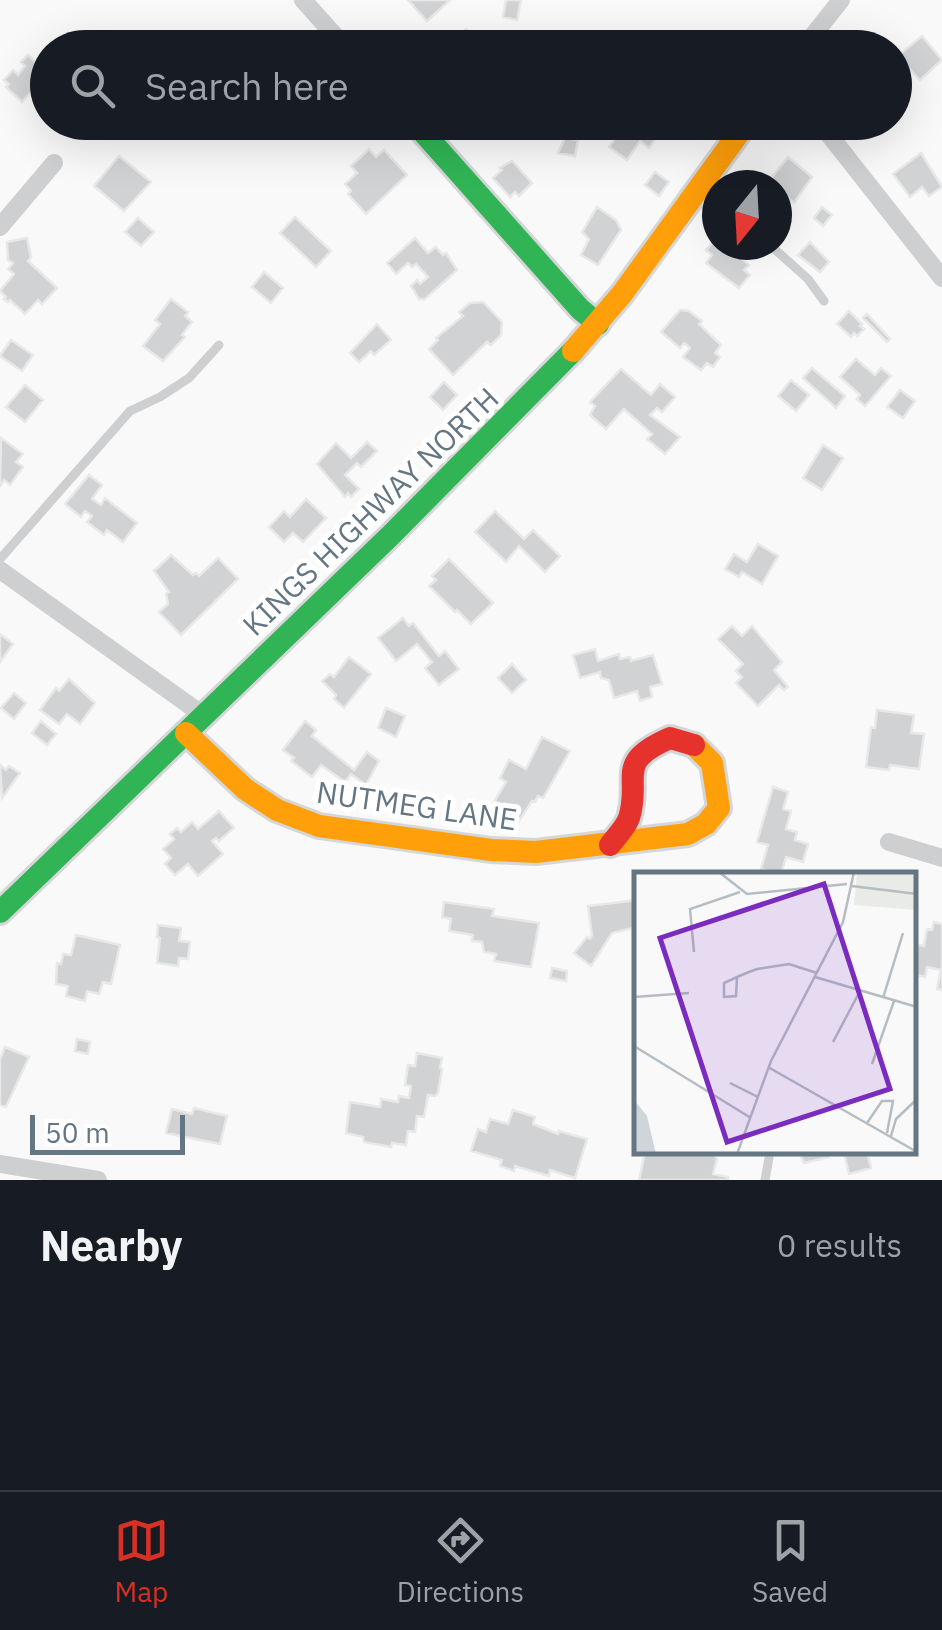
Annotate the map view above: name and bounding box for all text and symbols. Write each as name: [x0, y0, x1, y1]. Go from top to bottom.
search box: [30, 30, 912, 140]
icon: search: [65, 58, 120, 113]
text: Search here: [145, 61, 349, 110]
north arrow: [702, 170, 792, 260]
street label: KINGS HIGHWAY NORTH: [234, 378, 506, 644]
street label: NUTMEG LANE: [314, 772, 520, 838]
inset map: [634, 872, 917, 1155]
scale bar: [30, 1110, 185, 1154]
text: 50 m: [45, 1114, 110, 1151]
text: Nearby: [40, 1218, 182, 1273]
text: 0 results: [777, 1224, 902, 1266]
tab: Map: [114, 1513, 169, 1610]
tab: Directions: [397, 1513, 524, 1610]
tab: Saved: [752, 1513, 828, 1610]

